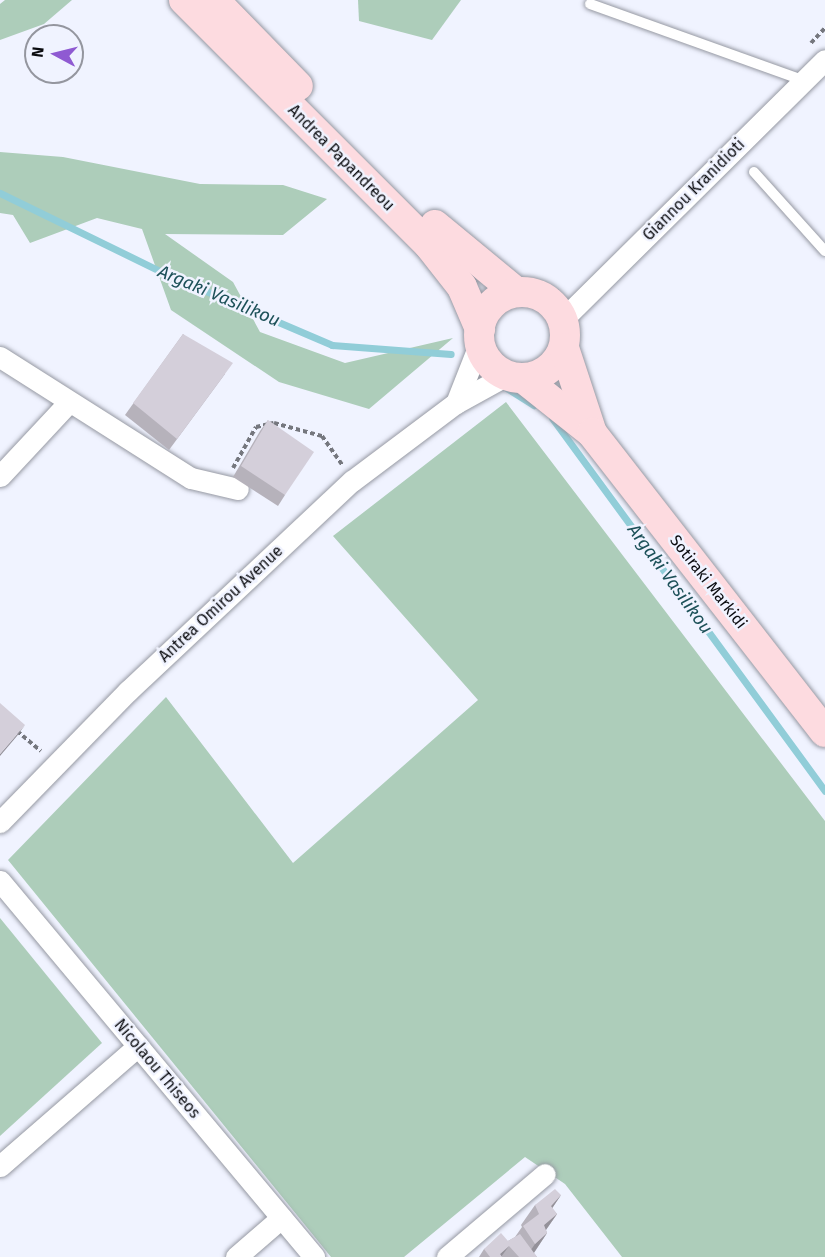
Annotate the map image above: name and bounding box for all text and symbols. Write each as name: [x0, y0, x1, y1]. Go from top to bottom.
north arrow: [24, 24, 84, 84]
text: N: [28, 46, 48, 58]
street label: Andrea Papandreou: [284, 101, 398, 215]
street label: Giannou Kranidioti: [639, 135, 749, 245]
water label: Argaki Vasilikou: [155, 261, 283, 331]
water label: Argaki Vasilikou: [623, 520, 717, 638]
street label: Sotiraki Markidi: [665, 531, 751, 633]
street label: Antrea Omirou Avenue: [155, 542, 287, 666]
street label: Nicolaou Thiseos: [110, 1016, 204, 1122]

